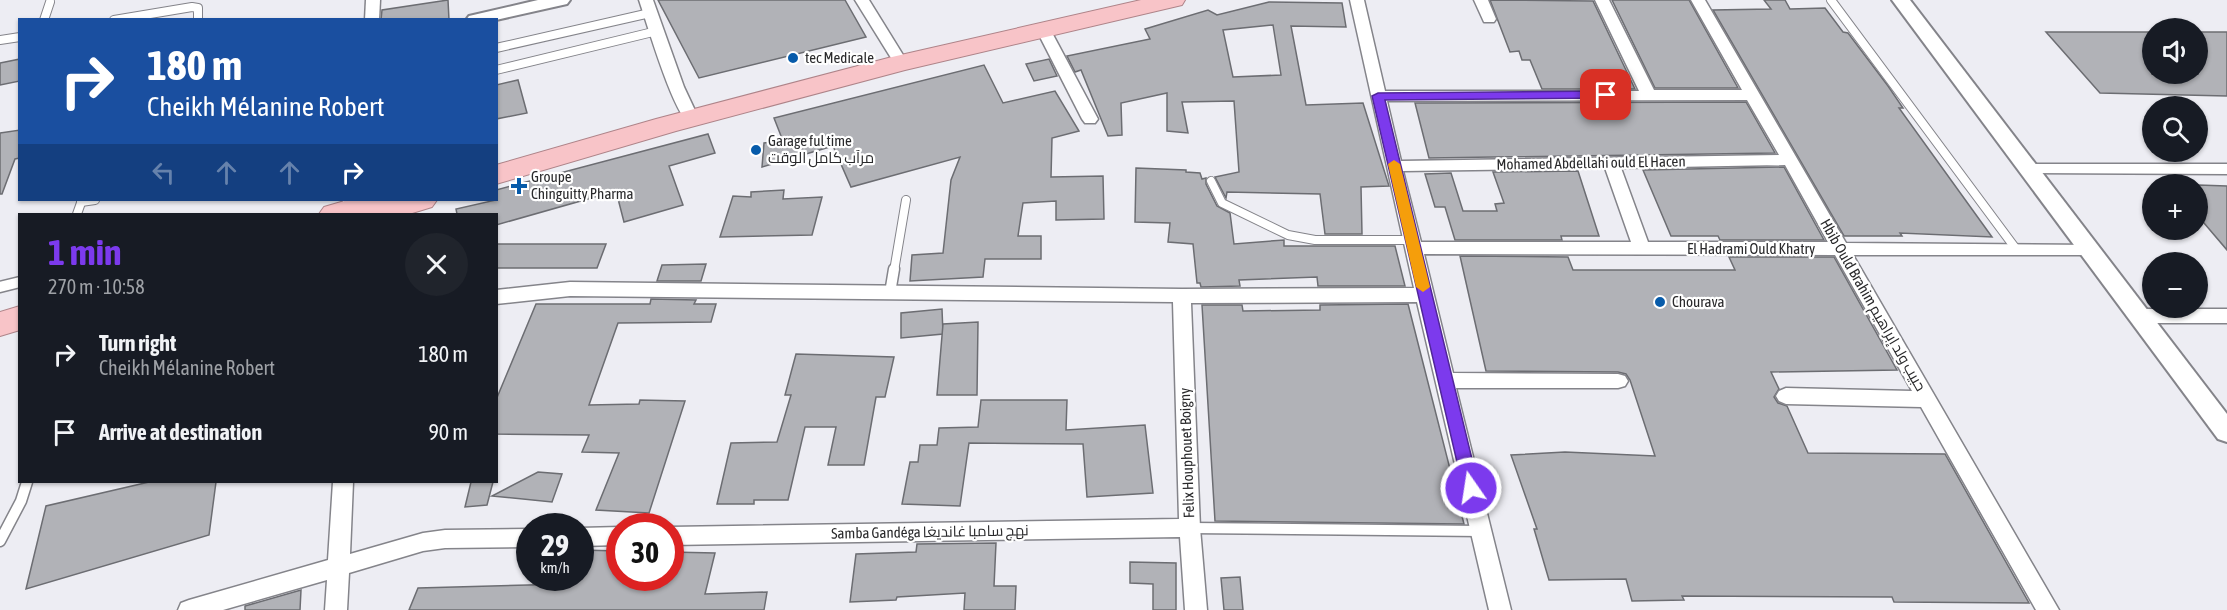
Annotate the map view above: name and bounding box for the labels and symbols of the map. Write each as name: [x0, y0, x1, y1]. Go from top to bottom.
place label: tec Medicale: [805, 49, 874, 66]
marker: tec Medicale: [786, 51, 800, 65]
pin: [1580, 69, 1631, 120]
place label: Garage ful time مرآب كامل الوقت: [768, 132, 874, 168]
marker: Garage ful time مرآب كامل الوقت: [749, 143, 763, 157]
street label: Mohamed Abdellahi ould El Hacen: [1496, 152, 1686, 173]
place label: Groupe Chinguitty Pharma: [531, 168, 634, 202]
marker: Groupe Chinguitty Pharma: [512, 179, 526, 193]
street label: Hbib Ould Brahim حبيب ولد إبراهيم: [1815, 216, 1930, 395]
street label: El Hadrami Ould Khatry: [1687, 240, 1815, 257]
place label: Chourava: [1672, 293, 1724, 310]
marker: Chourava: [1653, 295, 1667, 309]
street label: Felix Houphouet Boigny: [1176, 388, 1197, 519]
position arrow: [1439, 456, 1503, 520]
speed limit sign: 30: [606, 513, 684, 591]
street label: Samba Gandéga نهج سامبا غانديغا: [831, 521, 1029, 545]

